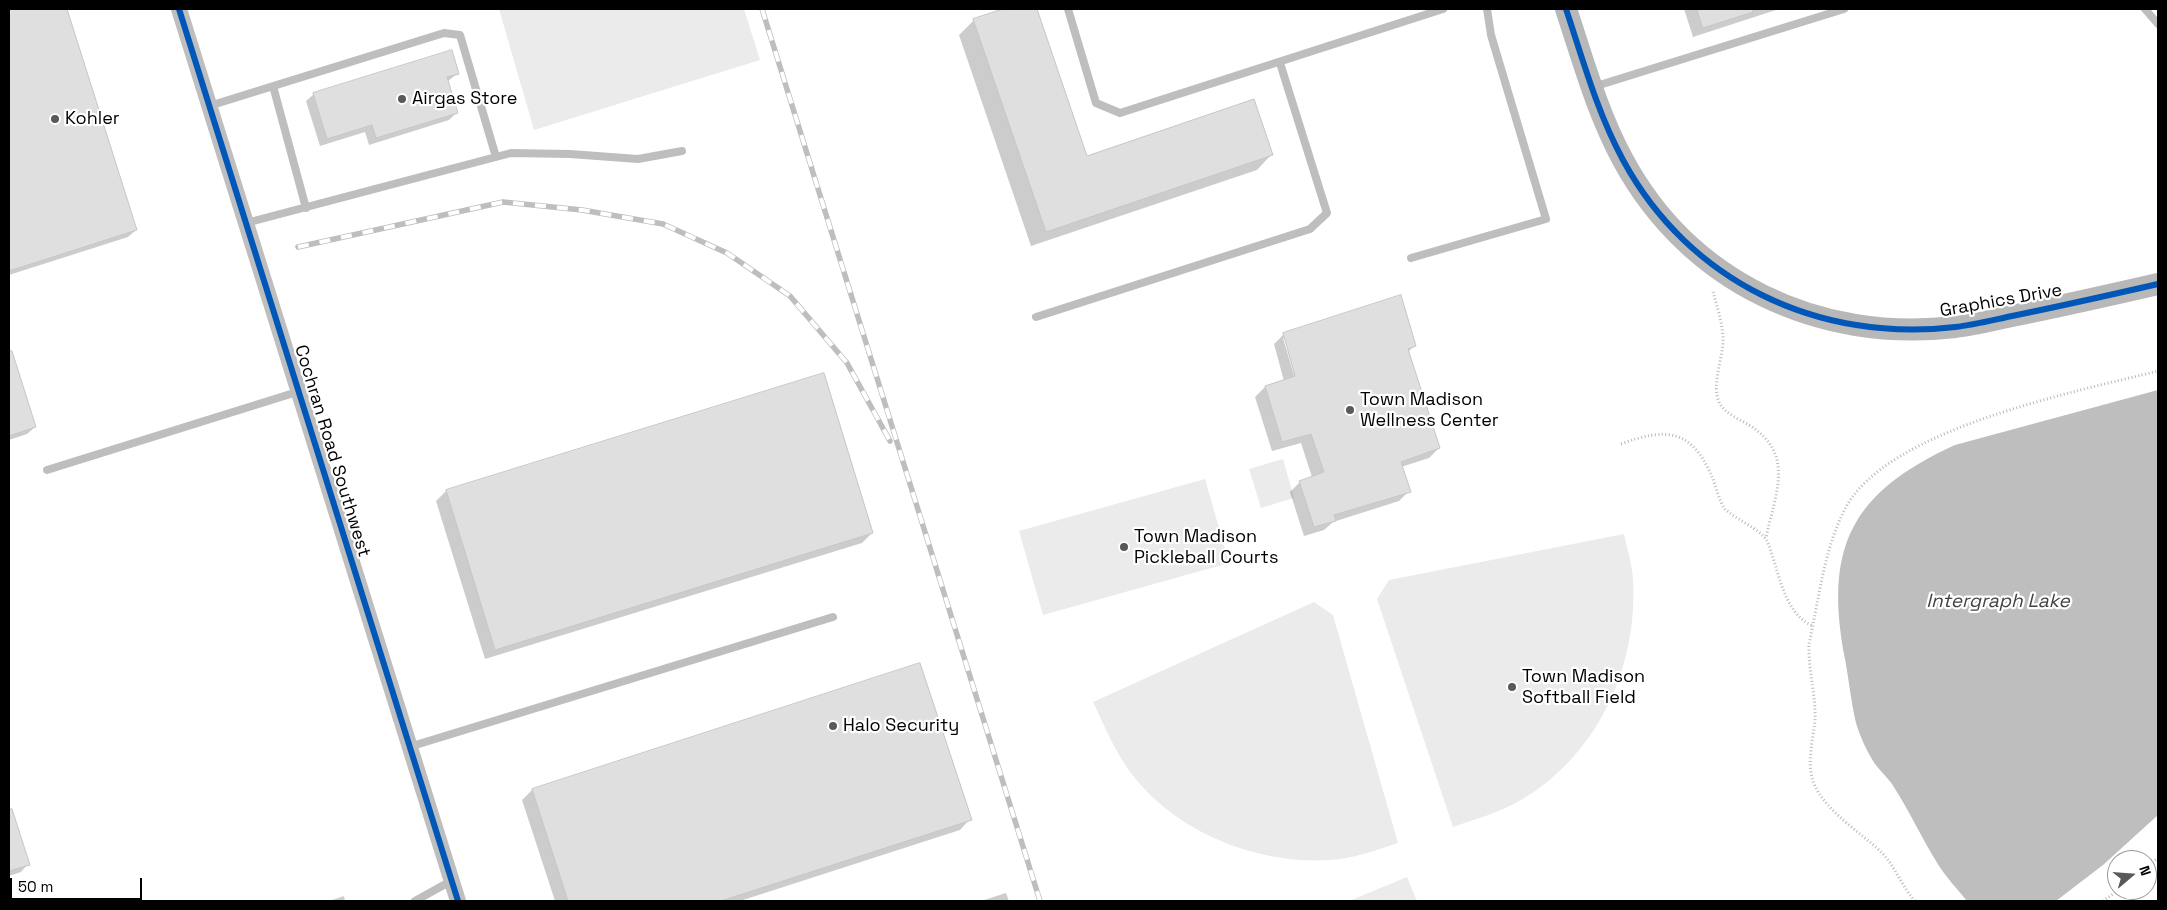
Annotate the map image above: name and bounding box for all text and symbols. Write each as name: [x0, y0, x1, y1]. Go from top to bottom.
place label: Airgas Store: [412, 88, 517, 110]
marker: Airgas Store: [396, 93, 408, 105]
place label: Kohler: [65, 108, 120, 130]
marker: Kohler: [49, 113, 61, 125]
street label: Graphics Drive: [1938, 280, 2064, 322]
street label: Cochran Road Southwest: [289, 342, 375, 560]
place label: Town Madison Wellness Center: [1360, 389, 1499, 432]
marker: Town Madison Wellness Center: [1344, 404, 1356, 416]
place label: Town Madison Pickleball Courts: [1134, 526, 1278, 568]
marker: Town Madison Pickleball Courts: [1118, 541, 1130, 553]
water label: Intergraph Lake: [1926, 591, 2070, 613]
place label: Town Madison Softball Field: [1522, 666, 1645, 709]
marker: Town Madison Softball Field: [1506, 681, 1518, 693]
place label: Halo Security: [843, 715, 959, 737]
marker: Halo Security: [827, 720, 839, 732]
north arrow: [2107, 850, 2157, 900]
text: N: [2135, 863, 2155, 878]
scale bar: [12, 868, 145, 900]
text: 50 m: [18, 877, 53, 896]

